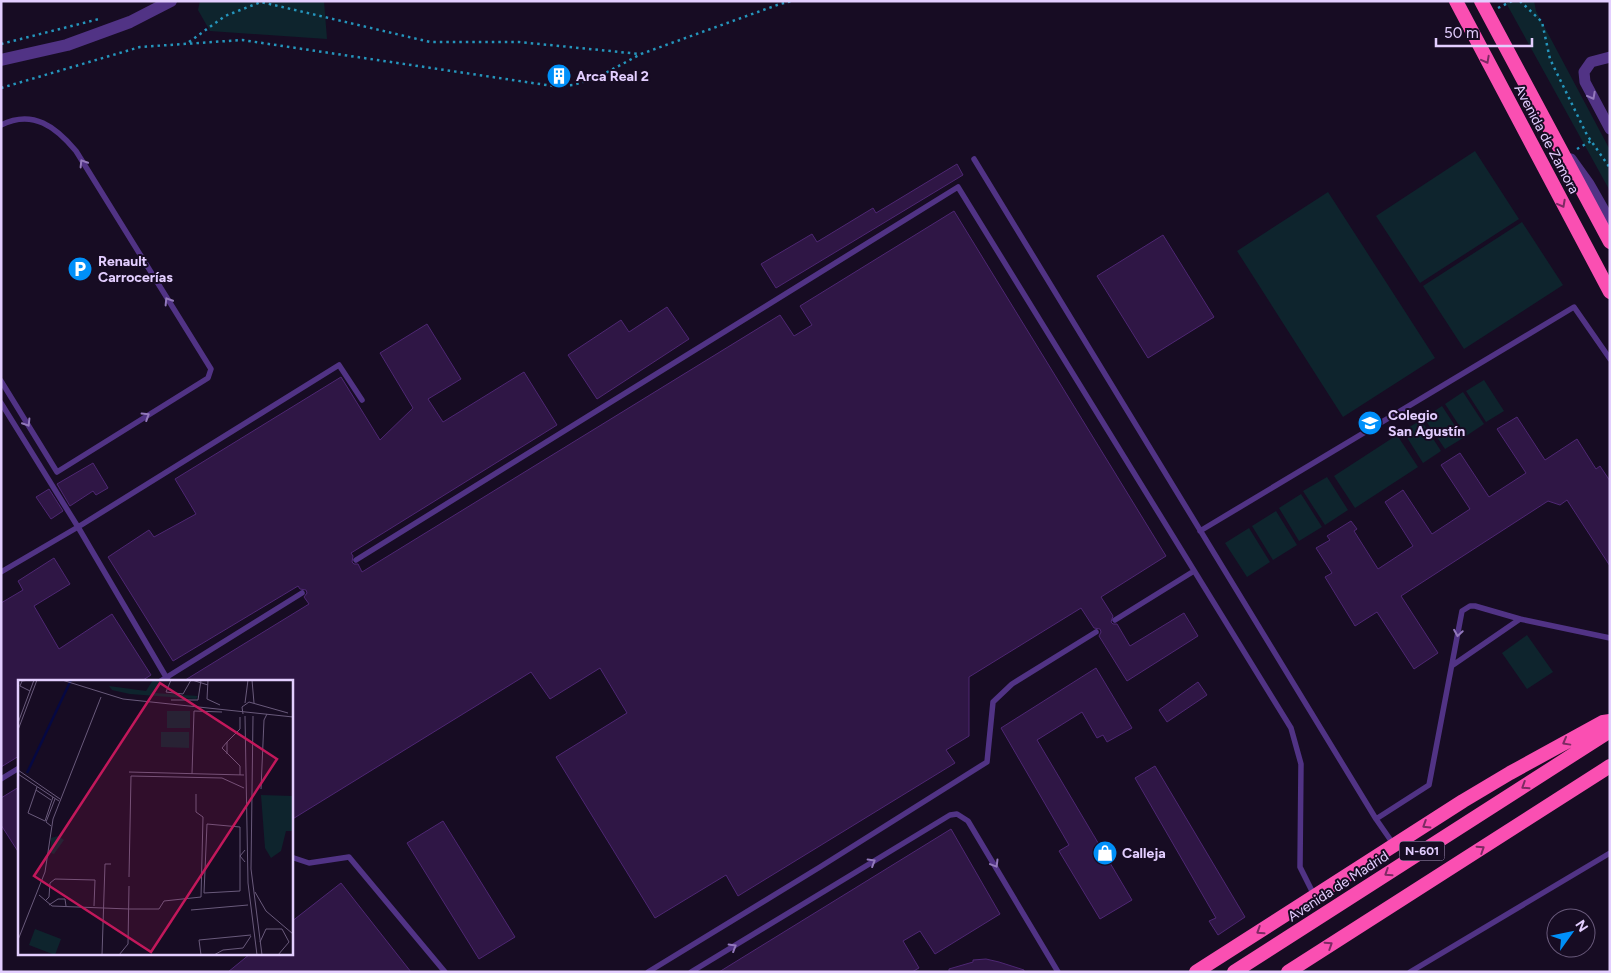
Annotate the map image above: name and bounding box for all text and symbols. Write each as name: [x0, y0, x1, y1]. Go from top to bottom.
scale bar: [1436, 15, 1532, 47]
text: 50 m: [1444, 24, 1479, 42]
one-way arrow: [1480, 55, 1490, 64]
building icon: Arca Real 2: [546, 63, 572, 89]
place label: Arca Real 2: [576, 68, 649, 85]
street label: Avenida de Zamora: [1511, 82, 1583, 197]
one-way arrow: [1586, 90, 1596, 99]
one-way arrow: [79, 159, 89, 168]
one-way arrow: [1556, 198, 1566, 207]
place label: Renault Carrocerías: [98, 253, 173, 286]
parking icon: Renault Carrocerías: [67, 256, 93, 282]
one-way arrow: [165, 297, 175, 306]
place label: Colegio San Agustín: [1388, 407, 1465, 440]
school or university icon: Colegio San Agustín: [1357, 410, 1383, 436]
one-way arrow: [141, 413, 150, 423]
one-way arrow: [20, 417, 30, 426]
one-way arrow: [1453, 630, 1464, 638]
inset map: [18, 680, 292, 956]
one-way arrow: [1563, 736, 1572, 746]
one-way arrow: [1521, 779, 1530, 789]
one-way arrow: [1423, 818, 1432, 828]
shop icon: Calleja: [1092, 840, 1118, 866]
road number: N-601: [1400, 841, 1444, 860]
place label: Calleja: [1122, 845, 1166, 862]
one-way arrow: [1475, 845, 1484, 855]
street label: Avenida de Madrid: [1285, 848, 1392, 925]
one-way arrow: [866, 859, 875, 869]
one-way arrow: [989, 859, 999, 868]
one-way arrow: [1384, 867, 1393, 877]
north arrow: [1546, 908, 1596, 958]
text: N: [1571, 917, 1592, 935]
one-way arrow: [1256, 925, 1266, 934]
one-way arrow: [1324, 942, 1333, 952]
one-way arrow: [727, 943, 736, 953]

